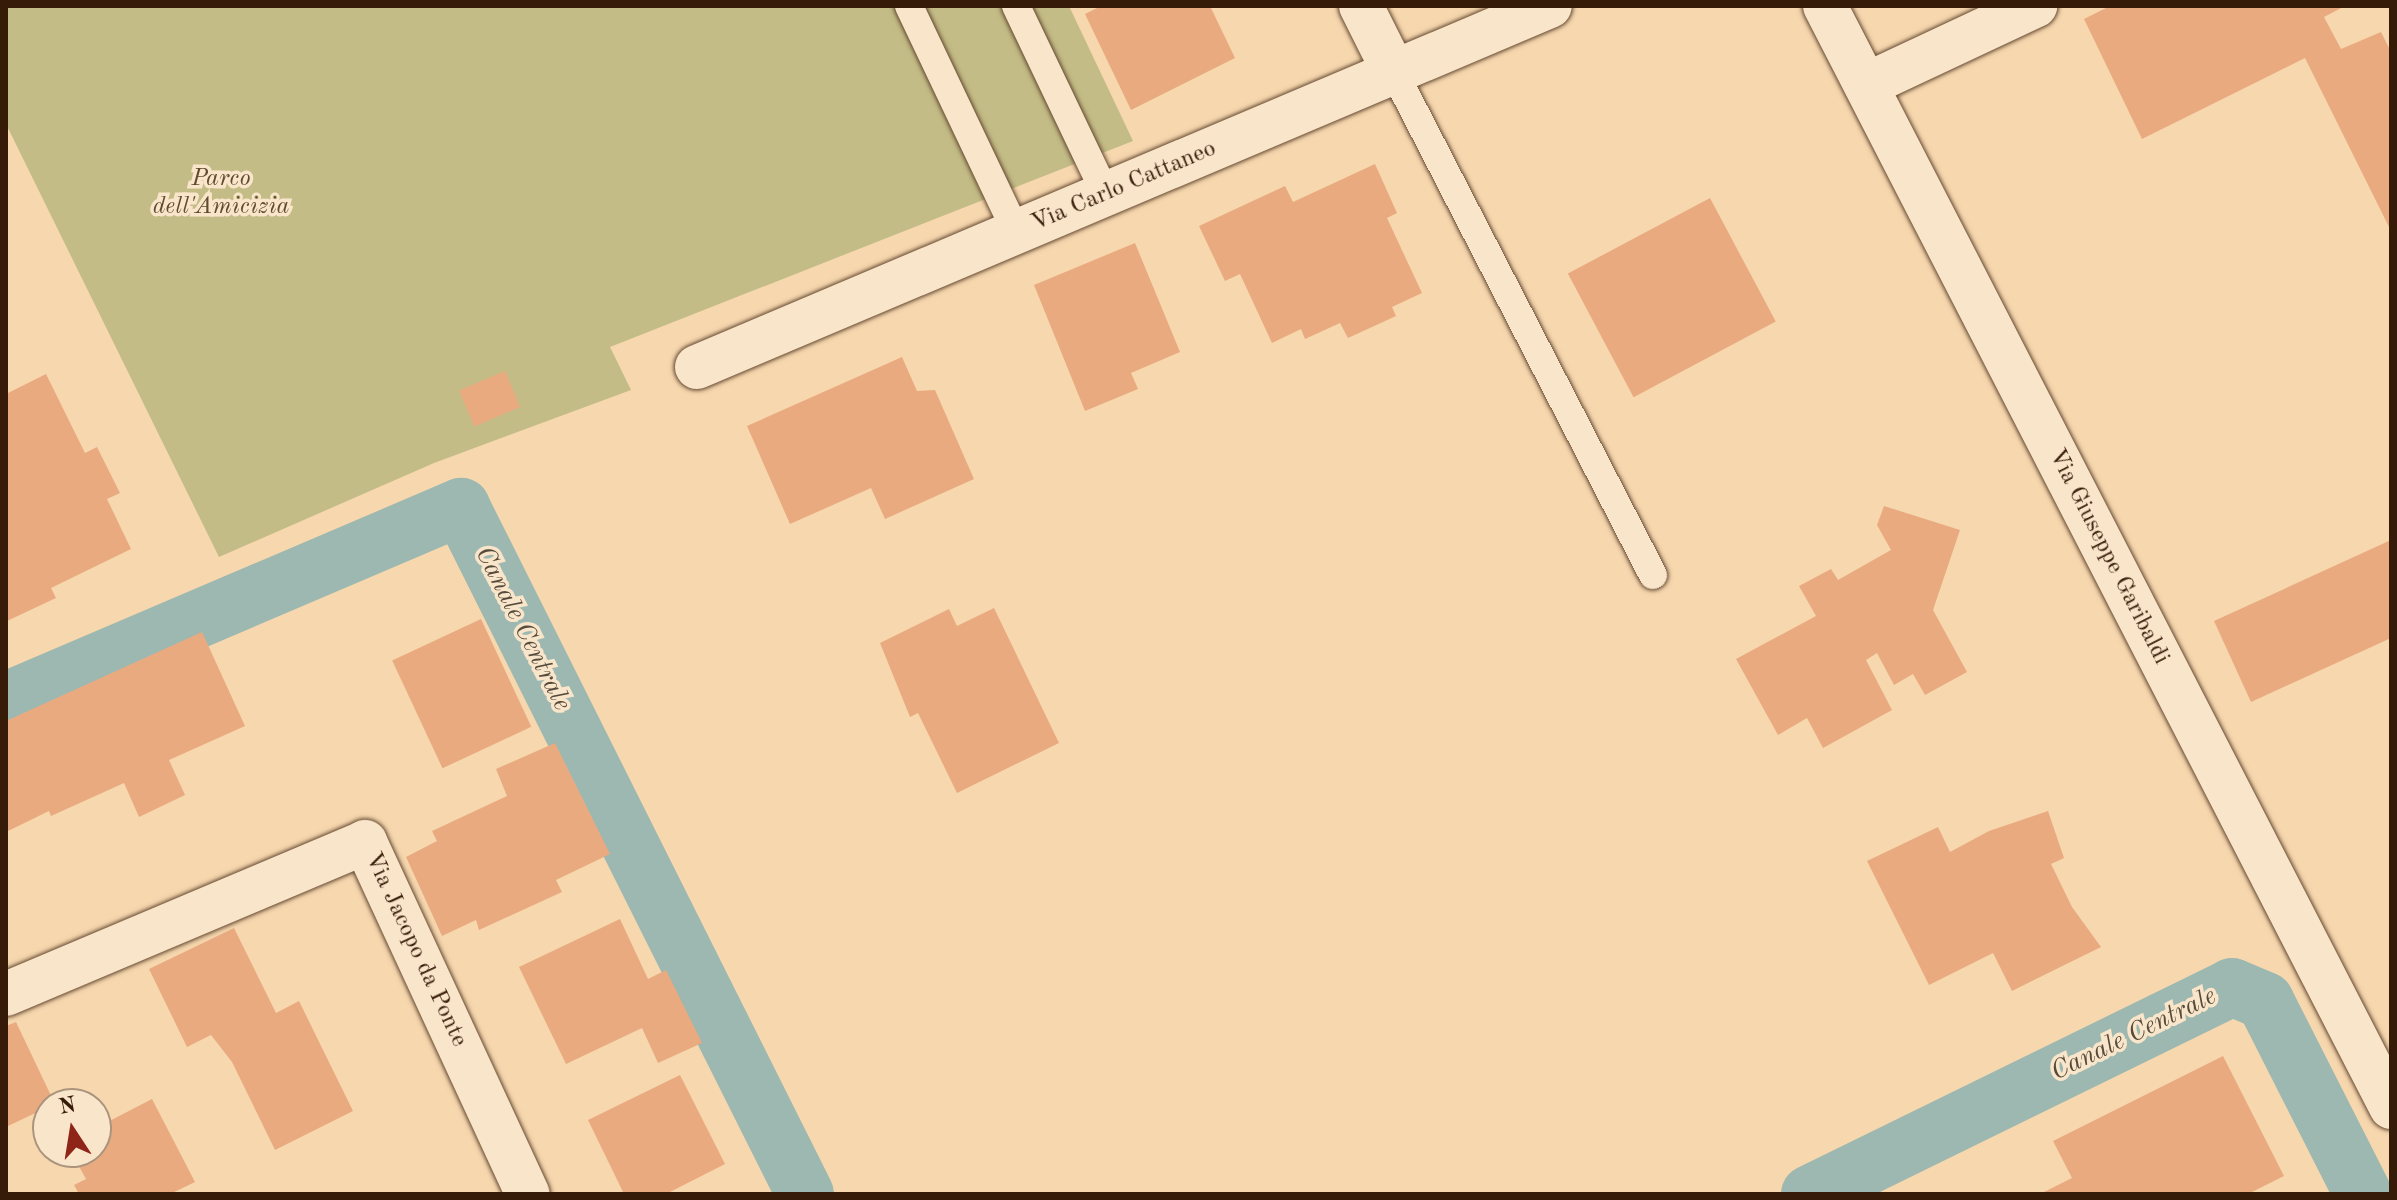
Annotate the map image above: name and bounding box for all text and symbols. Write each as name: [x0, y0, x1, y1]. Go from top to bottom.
street label: Via Carlo Cattaneo: [1027, 135, 1221, 239]
park label: Parco dell'Amicizia: [153, 166, 289, 222]
street label: Via Giuseppe Garibaldi: [2041, 444, 2175, 670]
water label: Canale Centrale: [467, 542, 577, 716]
street label: Via Jacopo da Ponte: [357, 848, 473, 1052]
water label: Canale Centrale: [2046, 981, 2222, 1089]
north arrow: [32, 1088, 112, 1168]
text: N: [57, 1094, 78, 1119]

